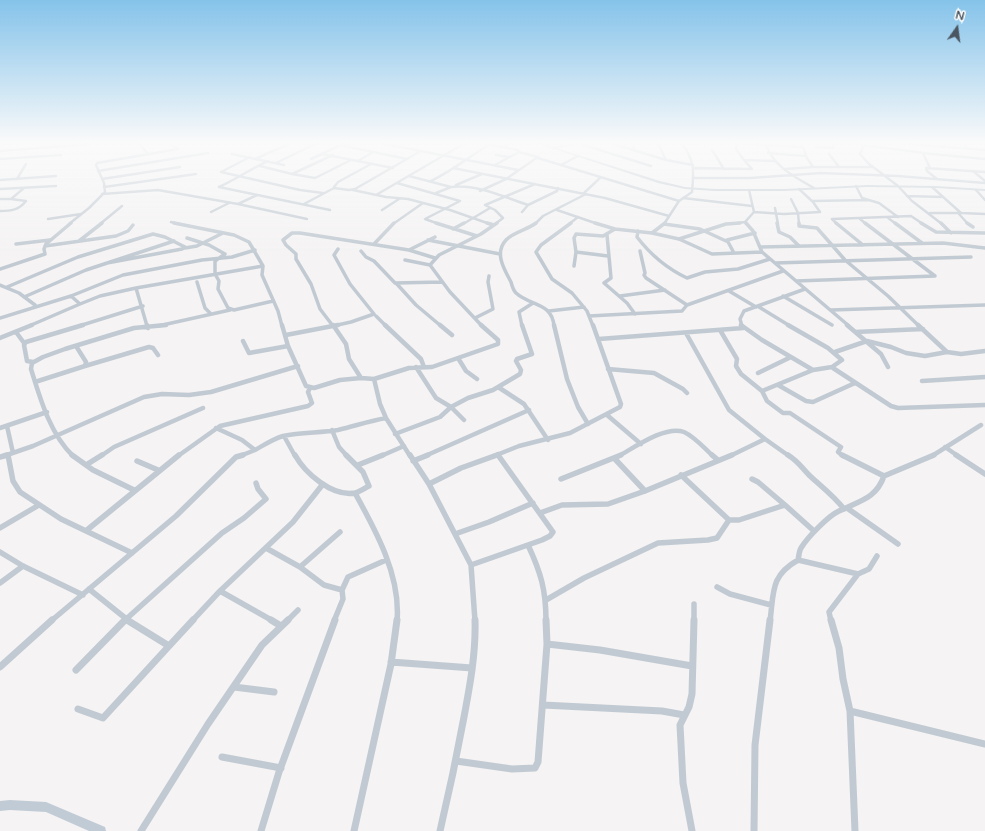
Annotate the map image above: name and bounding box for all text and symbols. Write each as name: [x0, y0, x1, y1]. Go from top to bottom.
north arrow: [937, 8, 977, 48]
text: N: [954, 8, 966, 23]

